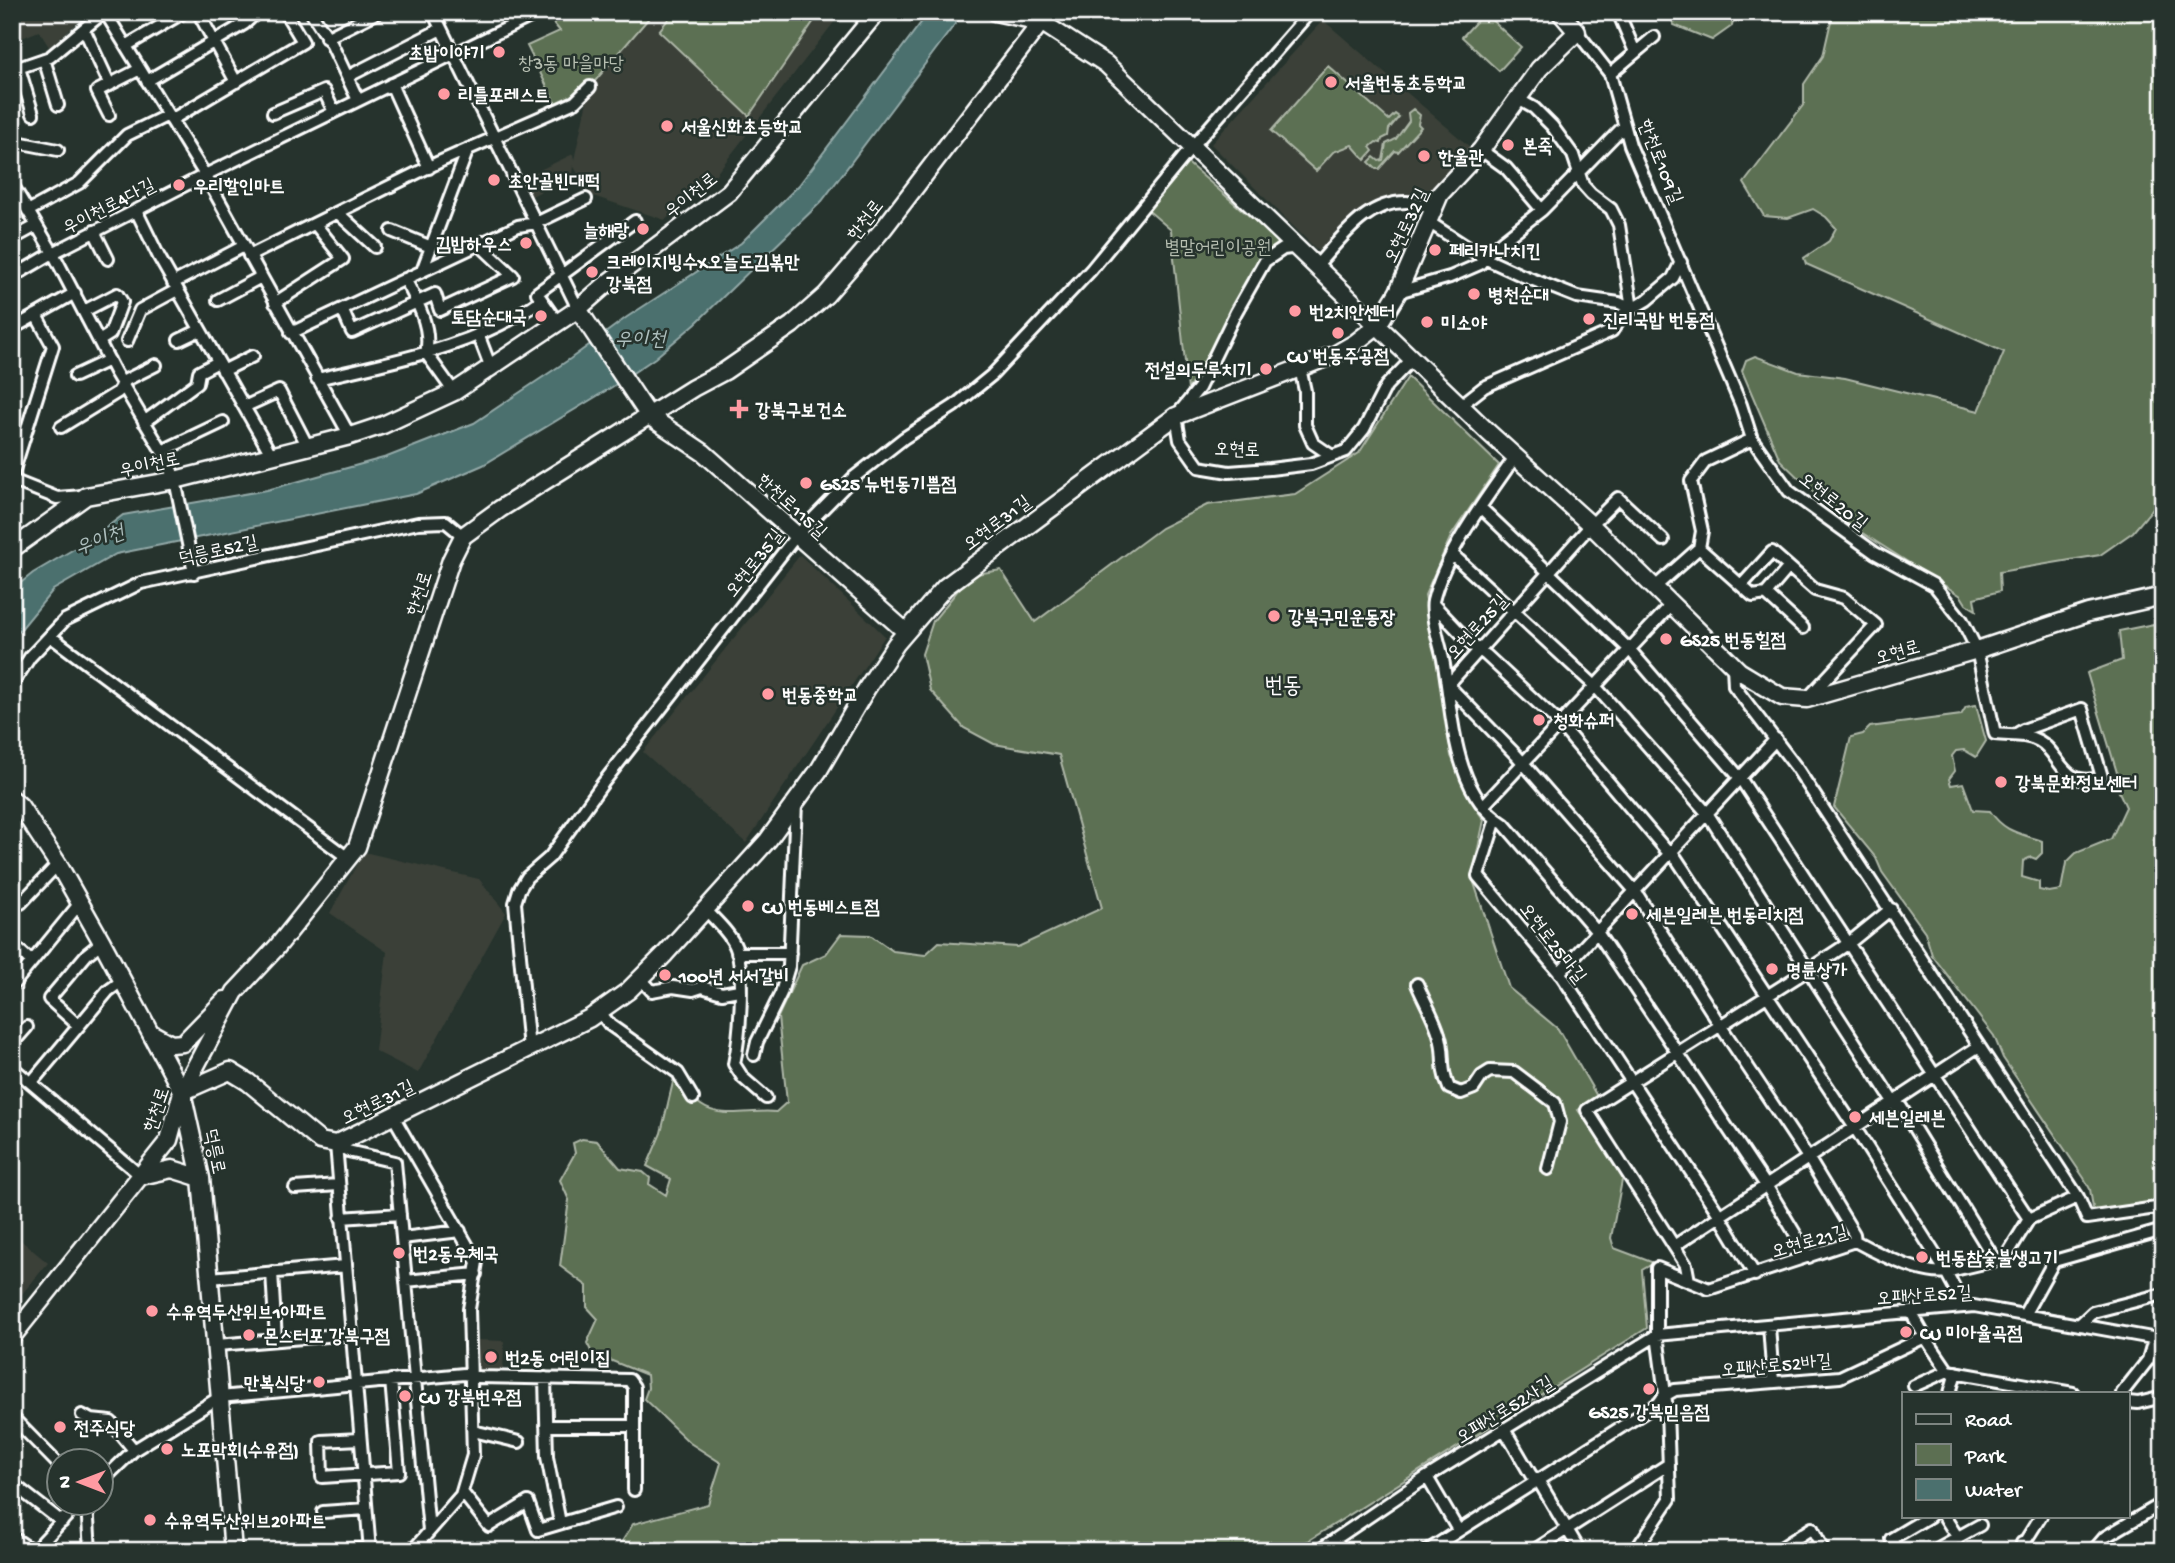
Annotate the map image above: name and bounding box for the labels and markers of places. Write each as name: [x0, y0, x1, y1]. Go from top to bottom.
place label: 초밥이야기: [409, 44, 485, 67]
marker: 초밥이야기: [491, 44, 507, 60]
marker: 서울번동초등학교: [1323, 74, 1339, 90]
place label: 서울번동초등학교: [1345, 74, 1467, 97]
marker: 리틀포레스트: [436, 86, 452, 102]
place label: 리틀포레스트: [458, 86, 550, 109]
marker: 서울신화초등학교: [659, 118, 675, 134]
place label: 서울신화초등학교: [681, 118, 803, 141]
marker: 본죽: [1500, 137, 1516, 153]
place label: 본죽: [1522, 137, 1553, 160]
marker: 한울관: [1416, 148, 1432, 164]
place label: 한울관: [1437, 148, 1485, 171]
marker: 초안골빈대떡: [486, 172, 502, 188]
place label: 초안골빈대떡: [508, 172, 600, 195]
marker: 우리할인마트: [171, 177, 187, 193]
place label: 우리할인마트: [193, 177, 285, 200]
place label: 늘해랑: [583, 221, 630, 244]
marker: 늘해랑: [635, 221, 651, 237]
place label: 김밥하우스: [436, 235, 512, 258]
marker: 김밥하우스: [518, 235, 534, 251]
marker: 페리카나치킨: [1427, 242, 1443, 258]
place label: 페리카나치킨: [1449, 242, 1541, 265]
place label: 크레이지빙수X오늘도김볶만 강북점: [606, 253, 800, 298]
marker: 크레이지빙수X오늘도김볶만 강북점: [584, 264, 600, 280]
marker: 병천순대: [1466, 286, 1482, 302]
place label: 병천순대: [1488, 286, 1549, 309]
marker: 번2치안센터: [1287, 303, 1303, 319]
place label: 번2치안센터: [1309, 303, 1395, 326]
place label: 토담순대국: [451, 308, 527, 331]
marker: 토담순대국: [533, 308, 549, 324]
marker: 진리국밥 번동점: [1581, 311, 1597, 327]
place label: 진리국밥 번동점: [1603, 311, 1715, 334]
marker: 미소야: [1419, 314, 1435, 330]
place label: 미소야: [1441, 314, 1488, 337]
marker: CU 번동주공점: [1330, 325, 1346, 341]
place label: CU 번동주공점: [1286, 347, 1390, 370]
place label: 전설의두루치기: [1145, 361, 1252, 384]
marker: 전설의두루치기: [1258, 361, 1274, 377]
marker: 강북구보건소: [729, 399, 749, 419]
place label: 강북구보건소: [755, 401, 847, 424]
marker: GS25 뉴번동기쁨점: [798, 475, 814, 491]
place label: GS25 뉴번동기쁨점: [820, 475, 957, 498]
marker: 강북구민운동장: [1266, 608, 1282, 624]
place label: 강북구민운동장: [1288, 608, 1396, 631]
marker: GS25 번동힐점: [1658, 631, 1674, 647]
place label: GS25 번동힐점: [1680, 631, 1786, 654]
marker: 번동중학교: [760, 686, 776, 702]
place label: 번동중학교: [782, 686, 858, 709]
marker: 청화슈퍼: [1531, 712, 1547, 728]
place label: 청화슈퍼: [1553, 712, 1614, 735]
marker: 강북문화정보센터: [1993, 774, 2009, 790]
place label: 강북문화정보센터: [2015, 774, 2137, 797]
marker: CU 번동베스트점: [740, 898, 756, 914]
place label: CU 번동베스트점: [761, 898, 880, 921]
marker: 세븐일레븐 번동리치점: [1624, 906, 1640, 922]
place label: 세븐일레븐 번동리치점: [1646, 906, 1804, 929]
marker: 명륜상가: [1764, 961, 1780, 977]
place label: 명륜상가: [1786, 961, 1848, 984]
marker: 100년 서서갈비: [657, 967, 673, 983]
place label: 100년 서서갈비: [678, 967, 789, 990]
marker: 세븐일레븐: [1847, 1109, 1863, 1125]
place label: 세븐일레븐: [1869, 1109, 1945, 1132]
marker: 번2동우체국: [391, 1245, 407, 1261]
place label: 번2동우체국: [413, 1245, 499, 1268]
place label: 번동참숯불생고기: [1936, 1248, 2058, 1272]
marker: 번동참숯불생고기: [1914, 1249, 1930, 1265]
marker: 수유역두산위브1아파트: [144, 1303, 160, 1319]
place label: 수유역두산위브1아파트: [166, 1303, 327, 1326]
marker: CU 미아율곡점: [1898, 1324, 1914, 1340]
place label: CU 미아율곡점: [1919, 1324, 2023, 1347]
marker: 몬스터포 강북구점: [241, 1327, 257, 1343]
place label: 몬스터포 강북구점: [263, 1327, 391, 1350]
marker: 번2동 어린이집: [483, 1349, 499, 1365]
place label: 번2동 어린이집: [505, 1349, 611, 1372]
place label: 만복식당: [244, 1374, 306, 1397]
marker: 만복식당: [311, 1374, 327, 1390]
marker: GS25 강북믿음점: [1641, 1381, 1657, 1397]
marker: CU 강북번우점: [397, 1388, 413, 1404]
place label: CU 강북번우점: [418, 1388, 522, 1411]
place label: GS25 강북믿음점: [1588, 1403, 1710, 1426]
marker: 전주식당: [52, 1419, 68, 1435]
place label: 전주식당: [74, 1419, 136, 1442]
marker: 노포막회(수유점): [159, 1441, 175, 1457]
place label: 노포막회(수유점): [181, 1441, 299, 1464]
marker: 수유역두산위브2아파트: [142, 1512, 158, 1528]
place label: 수유역두산위브2아파트: [164, 1512, 326, 1535]

